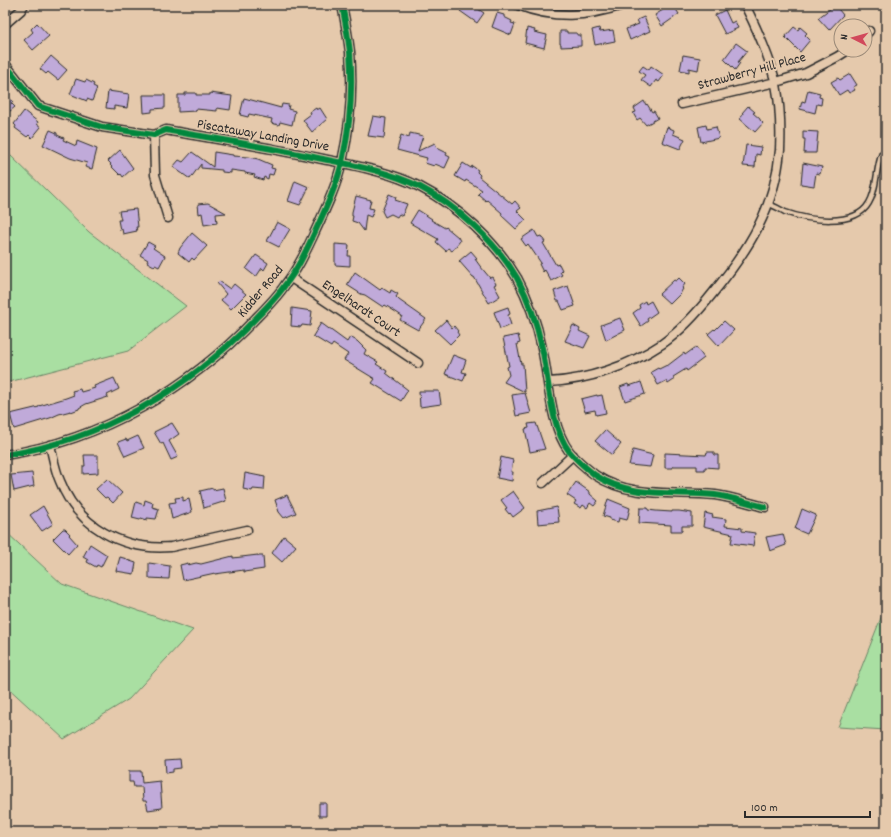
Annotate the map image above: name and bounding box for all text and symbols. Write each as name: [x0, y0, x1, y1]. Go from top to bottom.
north arrow: [833, 18, 873, 58]
text: N: [837, 33, 853, 41]
street label: Strawberry Hill Place: [696, 48, 808, 96]
street label: Piscataway Landing Drive: [195, 115, 331, 157]
street label: Kidder Road: [233, 261, 289, 323]
street label: Engelhardt Court: [318, 275, 404, 343]
scale bar: [745, 793, 870, 819]
text: 100 m: [751, 800, 778, 817]

